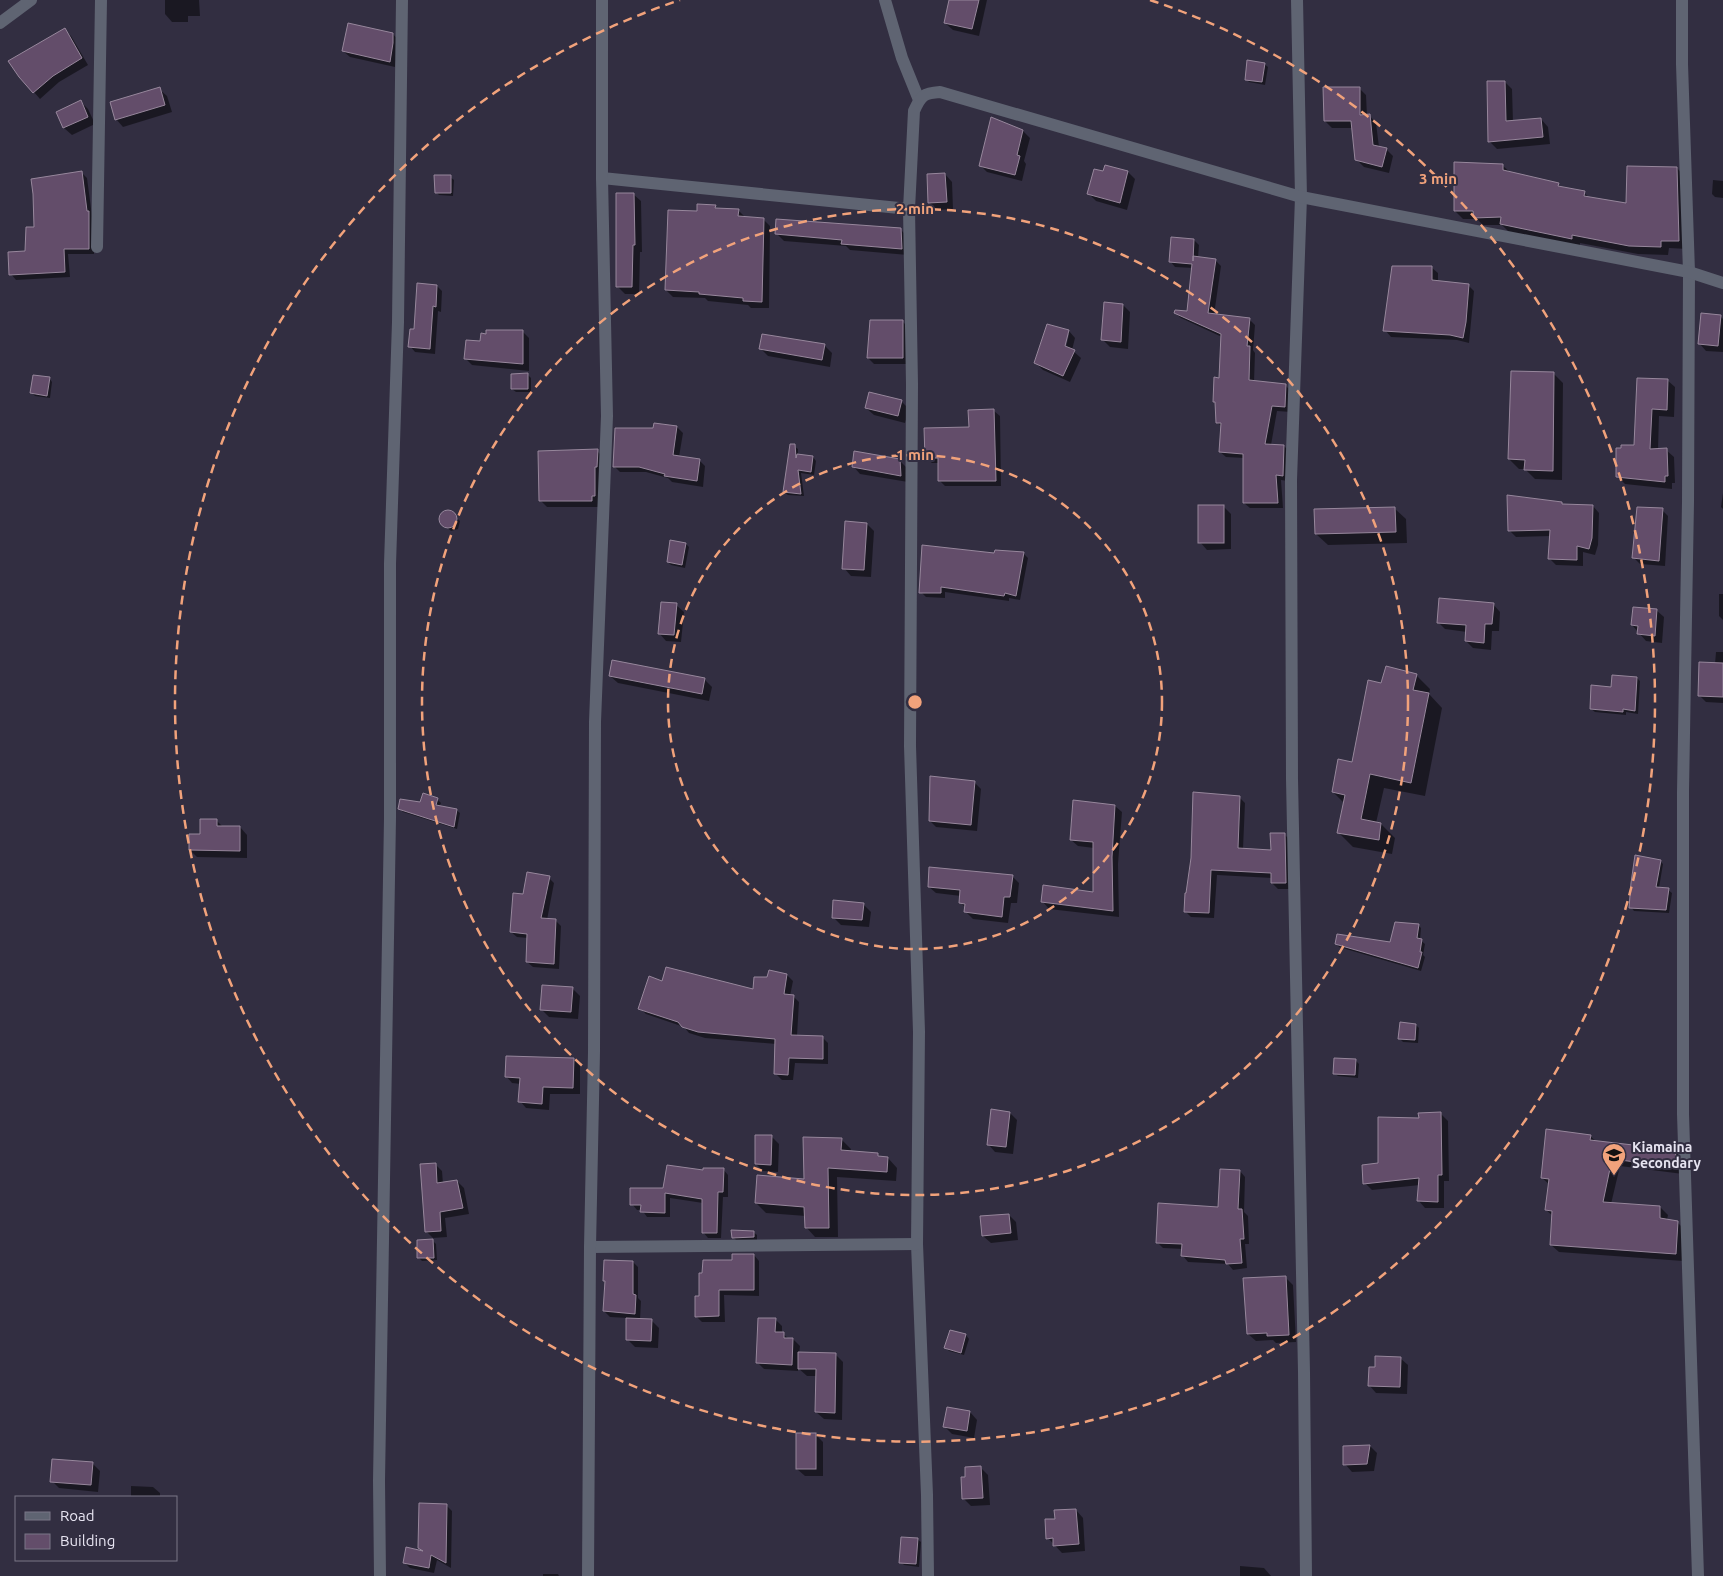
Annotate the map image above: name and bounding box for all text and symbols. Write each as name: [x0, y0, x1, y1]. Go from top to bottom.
text: 3 min: [1419, 170, 1457, 187]
text: 2 min: [896, 200, 934, 217]
text: 1 min: [896, 446, 934, 463]
centre of rings: [906, 693, 924, 711]
place label: Kiamaina Secondary: [1632, 1139, 1701, 1171]
school or university icon: Kiamaina Secondary: [1601, 1142, 1627, 1176]
legend: [15, 1496, 178, 1561]
text: Road: [60, 1507, 95, 1524]
text: Building: [60, 1532, 115, 1549]

